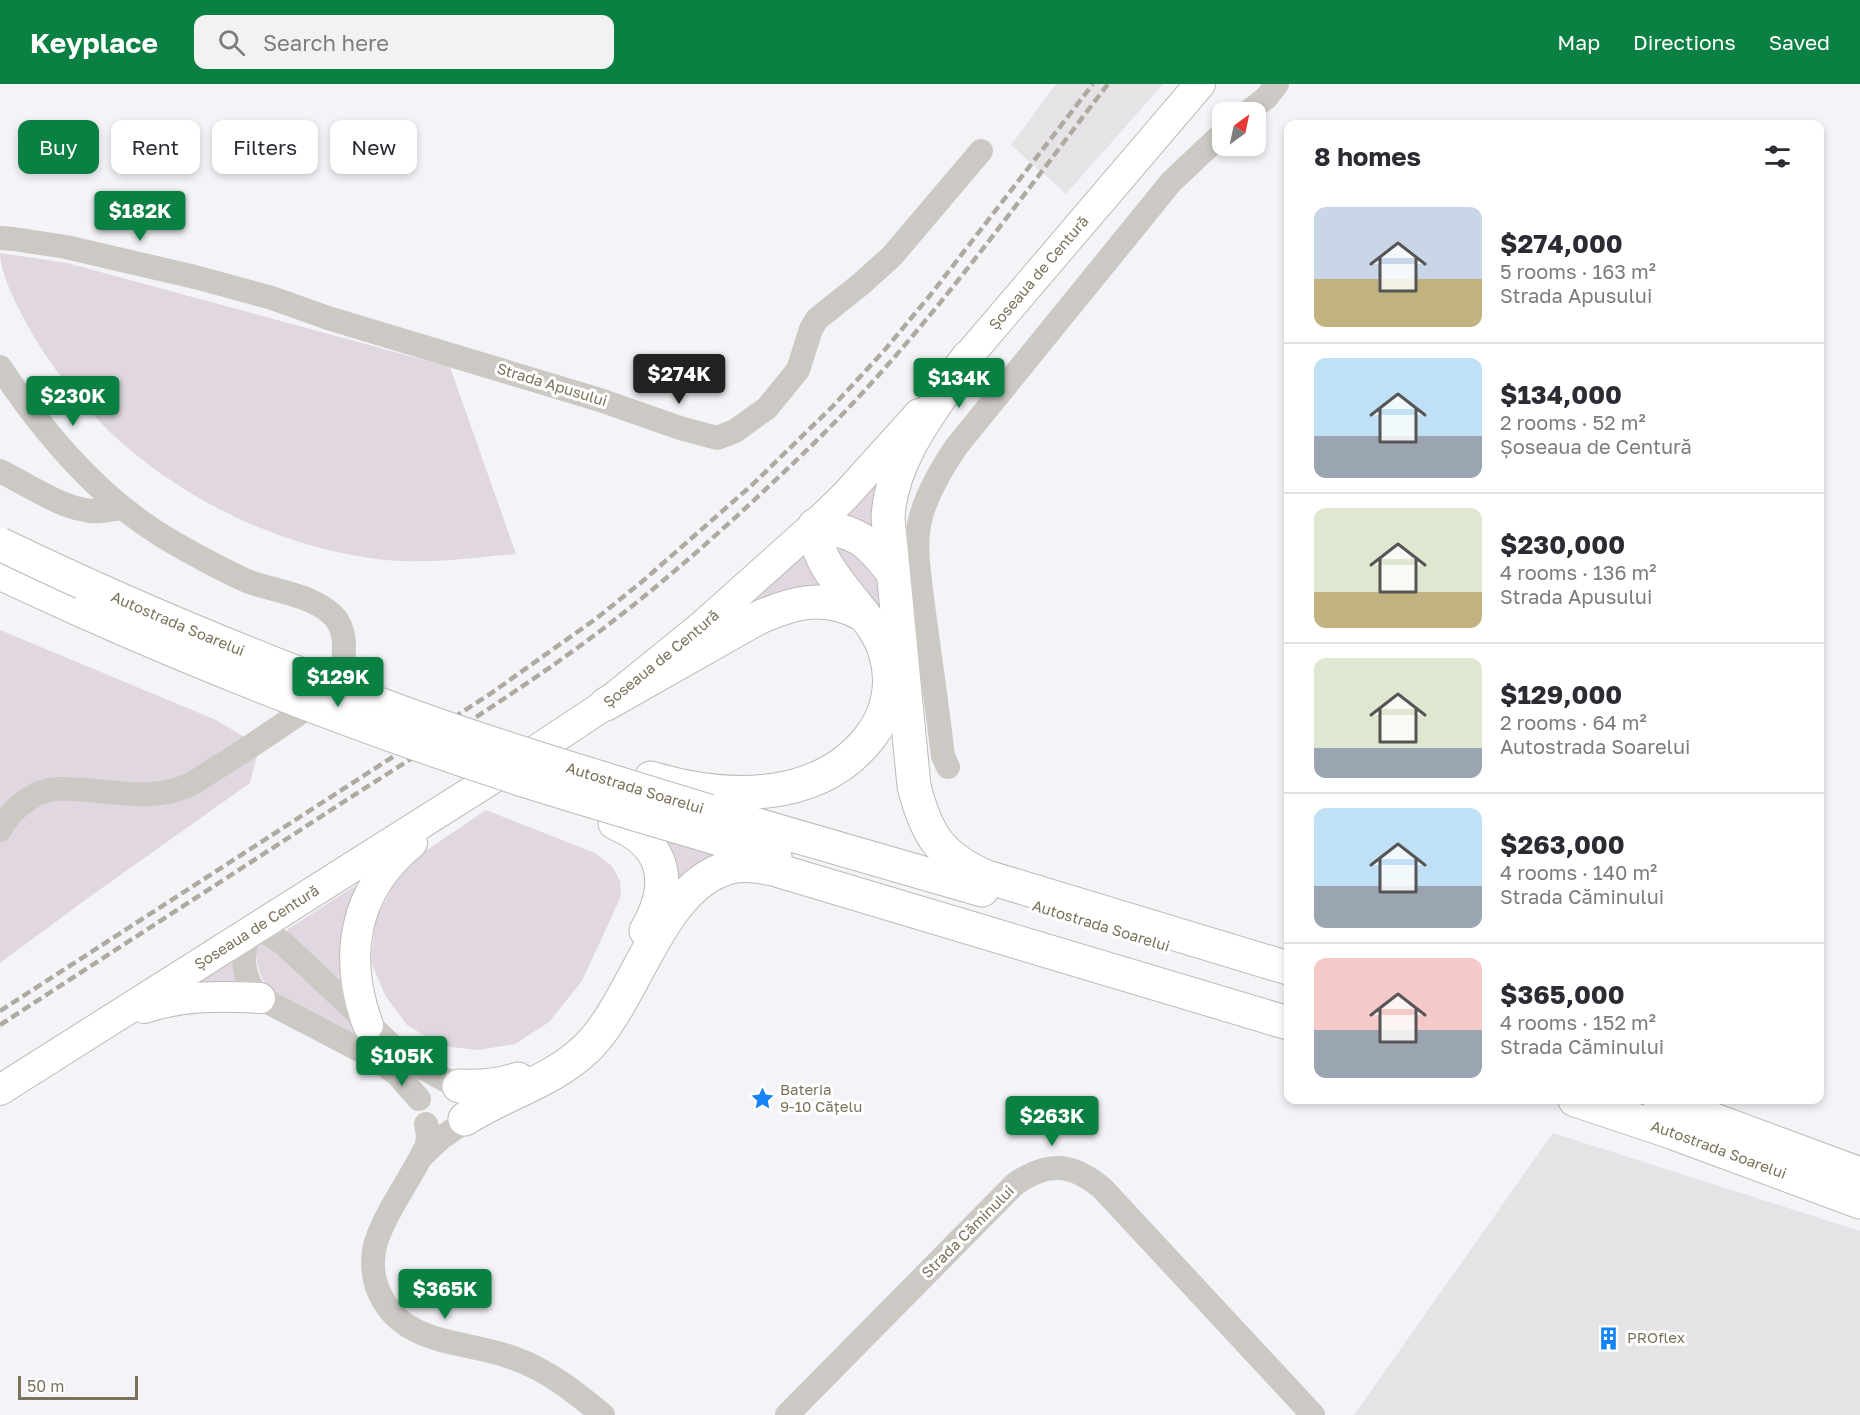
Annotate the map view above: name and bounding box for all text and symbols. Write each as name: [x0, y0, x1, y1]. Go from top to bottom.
search box: [194, 15, 614, 69]
text: Keyplace: [30, 26, 158, 59]
icon: search: [215, 26, 248, 59]
text: Search here: [263, 29, 389, 56]
text: Map: [1557, 29, 1600, 55]
text: Directions: [1633, 29, 1736, 55]
text: Saved: [1769, 29, 1830, 55]
north arrow: [1212, 102, 1266, 156]
map controls: [1212, 102, 1266, 156]
chip: Buy: [18, 120, 99, 174]
chip: Rent: [111, 120, 200, 174]
chip: Filters: [212, 120, 318, 174]
chip: New: [330, 120, 417, 174]
icon: filters: [1761, 140, 1794, 173]
text: 8 homes: [1314, 141, 1421, 172]
pin: $182K: [98, 191, 182, 242]
text: $182K: [108, 198, 172, 222]
street label: Șoseaua de Centură: [985, 212, 1092, 333]
text: $274,000: [1500, 228, 1623, 259]
icon: home: [1362, 231, 1434, 303]
text: 5 rooms · 163 m²: [1500, 259, 1656, 283]
text: Strada Apusului: [1500, 283, 1652, 307]
pin: $274K: [637, 354, 721, 405]
pin: $134K: [917, 358, 1001, 409]
street label: Strada Apusului: [495, 359, 610, 409]
text: $274K: [647, 361, 711, 385]
text: $134K: [928, 365, 990, 389]
pin: $230K: [31, 376, 115, 427]
text: $134,000: [1500, 379, 1622, 410]
icon: home: [1362, 382, 1434, 454]
text: $230K: [40, 383, 106, 407]
text: 2 rooms · 52 m²: [1500, 410, 1646, 434]
text: Șoseaua de Centură: [1500, 434, 1692, 458]
text: $230,000: [1500, 529, 1625, 560]
icon: home: [1362, 532, 1434, 604]
text: 4 rooms · 136 m²: [1500, 560, 1657, 584]
text: Strada Apusului: [1500, 584, 1652, 608]
street label: Autostrada Soarelui: [109, 587, 247, 659]
street label: Șoseaua de Centură: [599, 605, 722, 711]
pin: $129K: [296, 657, 380, 708]
text: $129K: [306, 664, 370, 688]
text: $129,000: [1500, 679, 1622, 710]
icon: home: [1362, 682, 1434, 754]
text: 2 rooms · 64 m²: [1500, 710, 1647, 734]
text: Autostrada Soarelui: [1500, 734, 1690, 758]
street label: Autostrada Soarelui: [564, 758, 706, 817]
text: $263,000: [1500, 829, 1625, 860]
icon: home: [1362, 832, 1434, 904]
text: 4 rooms · 140 m²: [1500, 860, 1657, 884]
street label: Șoseaua de Centură: [191, 880, 322, 973]
text: Strada Căminului: [1500, 884, 1664, 908]
street label: Autostrada Soarelui: [1030, 896, 1172, 955]
text: $365,000: [1500, 979, 1625, 1010]
icon: home: [1362, 982, 1434, 1054]
text: 4 rooms · 152 m²: [1500, 1010, 1656, 1034]
text: Strada Căminului: [1500, 1034, 1664, 1058]
pin: $105K: [360, 1036, 444, 1087]
text: $105K: [370, 1043, 434, 1067]
place label: Bateria 9-10 Cățelu: [780, 1080, 862, 1115]
place icon: Bateria 9-10 Cățelu: [749, 1086, 775, 1112]
pin: $263K: [1010, 1096, 1094, 1147]
text: $263K: [1020, 1103, 1085, 1127]
street label: Autostrada Soarelui: [1649, 1116, 1789, 1182]
street label: Strada Căminului: [917, 1181, 1017, 1281]
pin: $365K: [403, 1269, 487, 1320]
text: $365K: [413, 1276, 478, 1300]
building icon: PROflex: [1596, 1325, 1622, 1351]
place label: PROflex: [1627, 1328, 1685, 1346]
scale bar: [18, 1373, 138, 1400]
text: 50 m: [27, 1376, 64, 1396]

